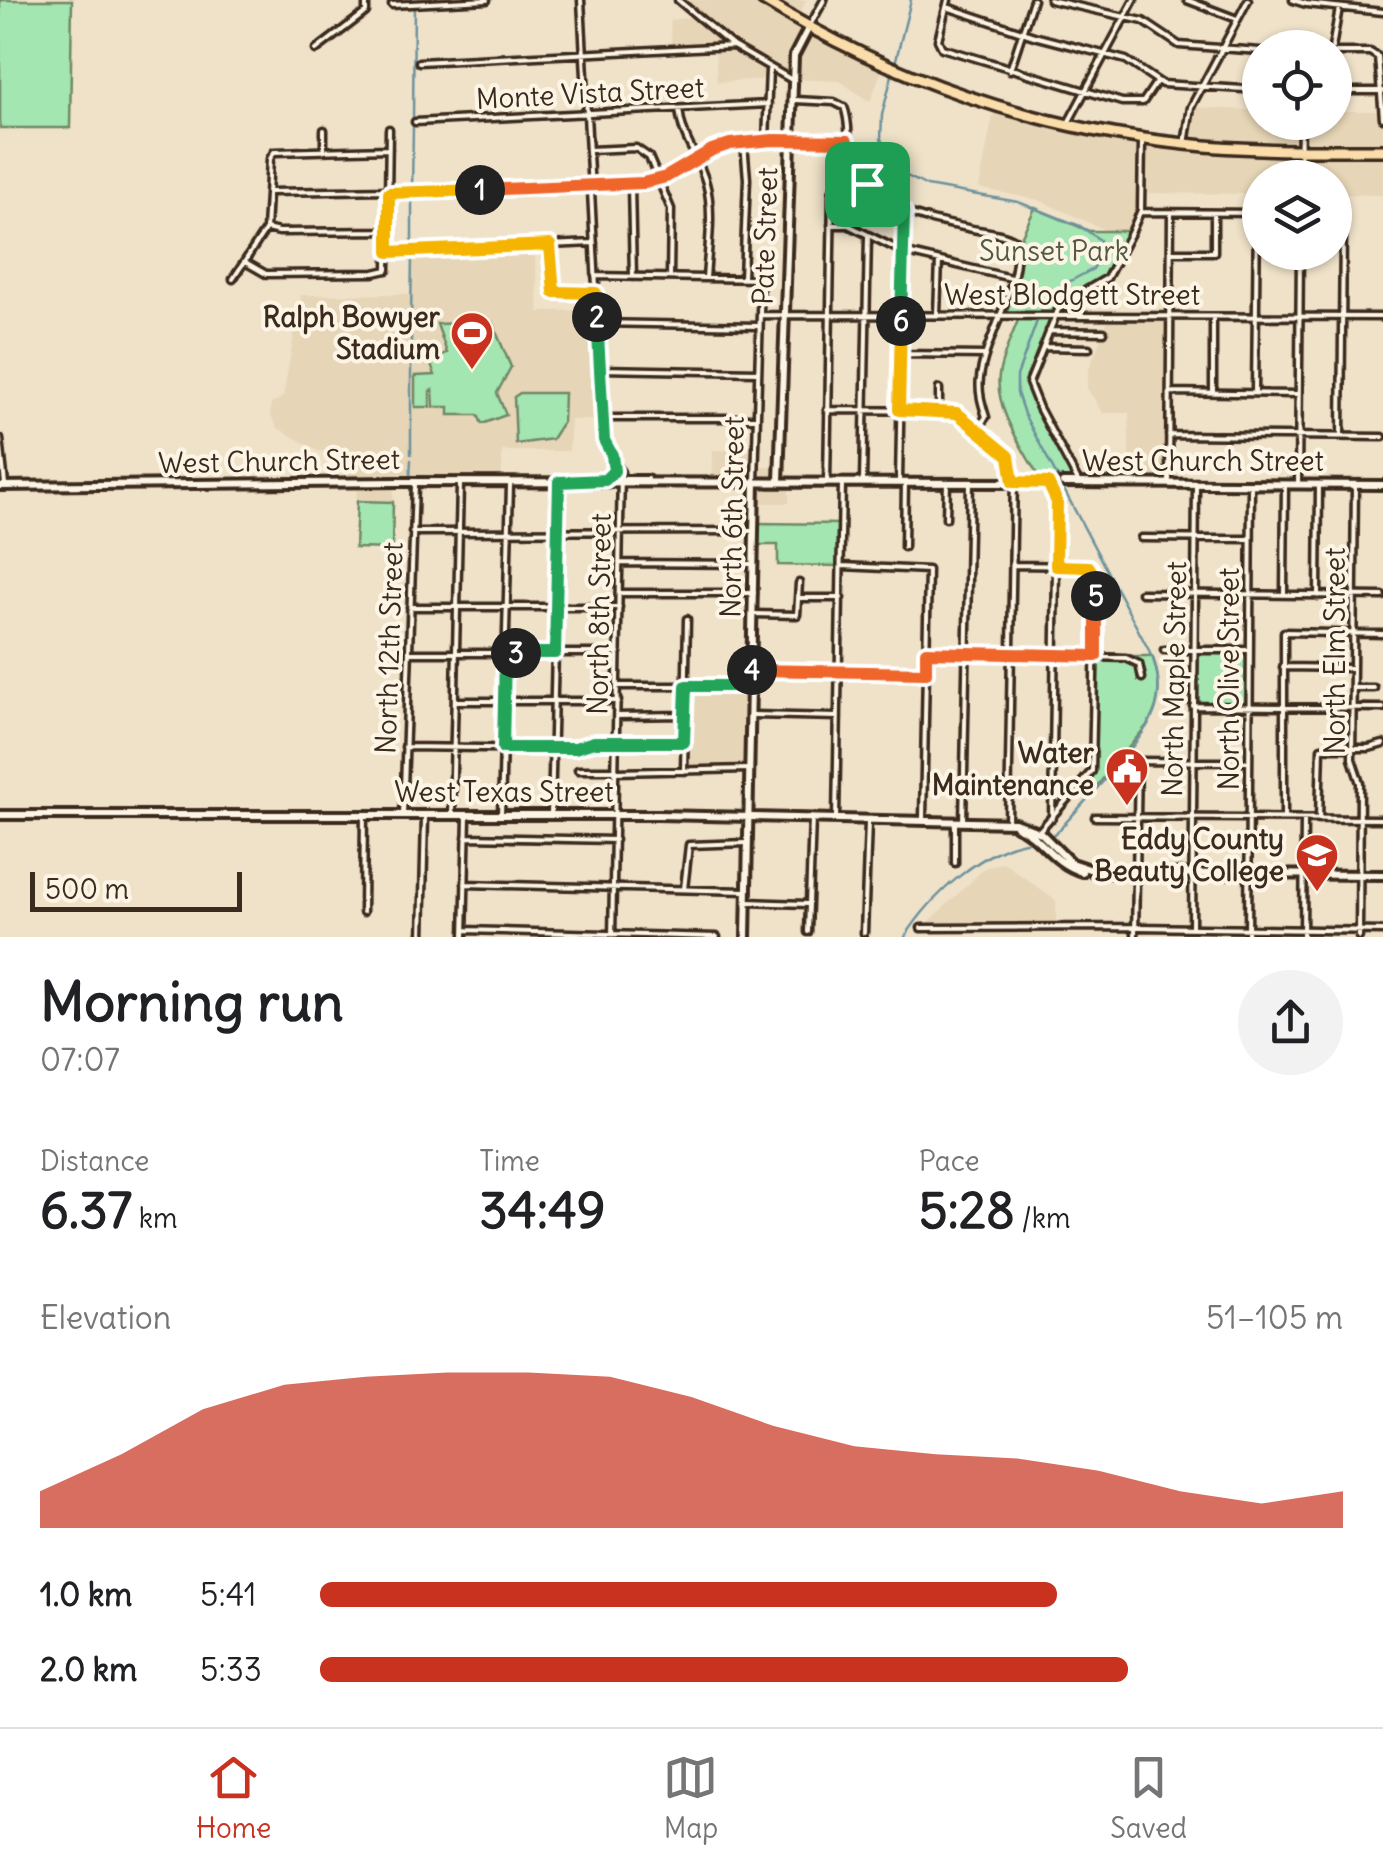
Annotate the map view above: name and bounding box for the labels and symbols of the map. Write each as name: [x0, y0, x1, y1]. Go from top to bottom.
street label: Monte Vista Street: [475, 69, 705, 117]
pin: [825, 142, 910, 227]
pin: 1: [455, 165, 505, 215]
street label: Pate Street: [745, 167, 785, 305]
park label: Sunset Park: [979, 233, 1129, 269]
street label: West Blodgett Street: [944, 277, 1200, 313]
pin: 2: [572, 292, 622, 342]
pin: 6: [876, 296, 926, 346]
place label: Ralph Bowyer Stadium: [263, 299, 441, 367]
sports icon: Ralph Bowyer Stadium: [449, 310, 495, 371]
street label: North 6th Street: [712, 416, 752, 618]
street label: West Church Street: [158, 441, 400, 481]
street label: West Church Street: [1082, 443, 1324, 479]
street label: North 8th Street: [579, 513, 619, 715]
street label: North 12th Street: [367, 541, 411, 755]
street label: North Elm Street: [1317, 547, 1353, 755]
street label: North Maple Street: [1154, 561, 1194, 797]
street label: North Olive Street: [1211, 568, 1247, 790]
pin: 5: [1071, 571, 1121, 621]
pin: 3: [491, 628, 541, 678]
pin: 4: [727, 645, 777, 695]
place label: Water Maintenance: [932, 735, 1095, 803]
public building icon: Water Maintenance: [1104, 746, 1150, 807]
street label: West Texas Street: [394, 774, 614, 810]
place label: Eddy County Beauty College: [1094, 821, 1284, 889]
school or university icon: Eddy County Beauty College: [1294, 832, 1340, 893]
scale bar: [30, 867, 242, 911]

